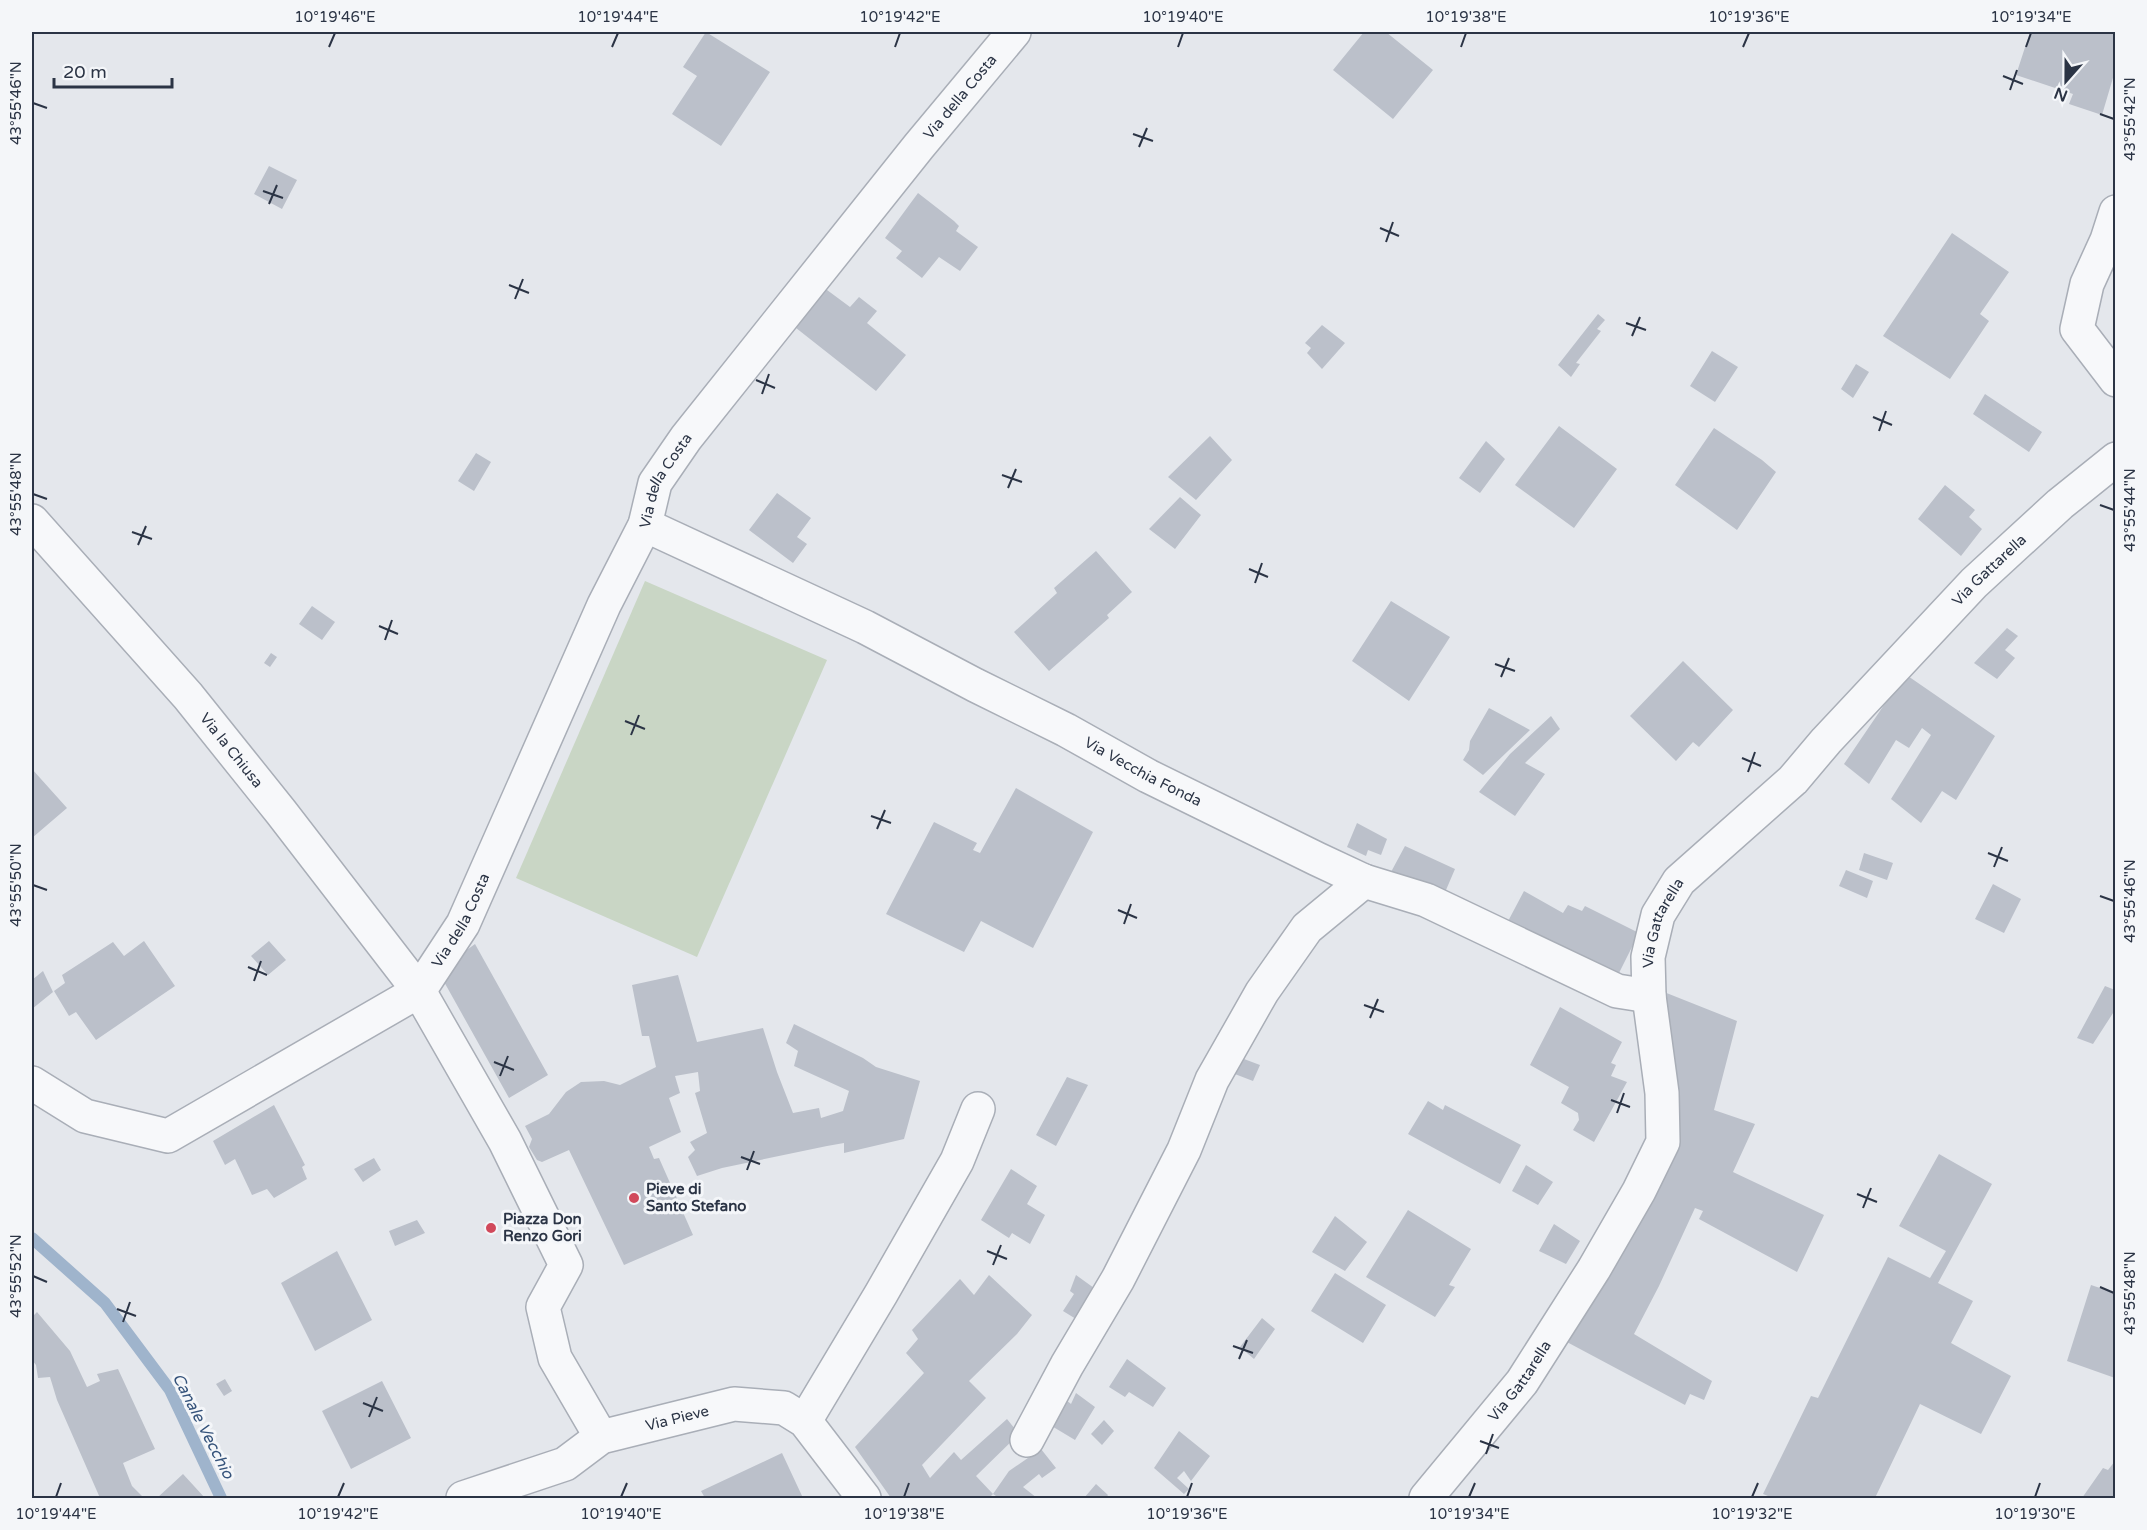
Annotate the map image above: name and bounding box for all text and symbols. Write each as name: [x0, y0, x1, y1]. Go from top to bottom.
text: 10°19'46"E: [294, 8, 376, 26]
text: 10°19'44"E: [577, 8, 659, 26]
text: 10°19'42"E: [859, 8, 941, 26]
text: 10°19'40"E: [1142, 8, 1224, 26]
text: 10°19'38"E: [1425, 8, 1507, 26]
text: 10°19'36"E: [1708, 8, 1790, 26]
text: 10°19'34"E: [1990, 8, 2072, 26]
scale bar: [54, 51, 172, 89]
street label: Via della Costa: [920, 51, 1001, 143]
north arrow: [2036, 51, 2096, 111]
text: 43°55'46"N: [7, 61, 25, 145]
text: 20 m: [63, 61, 107, 83]
text: 43°55'42"N: [2121, 77, 2139, 161]
text: N: [2051, 82, 2071, 106]
street label: Via della Costa: [636, 430, 696, 530]
text: 43°55'48"N: [7, 452, 25, 536]
text: 43°55'44"N: [2121, 468, 2139, 552]
street label: Via Gattarella: [1948, 530, 2030, 610]
street label: Via la Chiusa: [196, 709, 267, 791]
street label: Via Vecchia Fonda: [1081, 733, 1205, 810]
text: 43°55'50"N: [7, 843, 25, 927]
text: 43°55'46"N: [2121, 859, 2139, 943]
street label: Via della Costa: [428, 870, 493, 971]
street label: Via Gattarella: [1639, 875, 1688, 968]
place label: Pieve di Santo Stefano: [646, 1180, 746, 1215]
marker: Pieve di Santo Stefano: [627, 1191, 641, 1205]
place label: Piazza Don Renzo Gori: [503, 1210, 582, 1245]
marker: Piazza Don Renzo Gori: [484, 1221, 498, 1235]
text: 43°55'52"N: [7, 1234, 25, 1318]
text: 43°55'48"N: [2121, 1251, 2139, 1335]
street label: Via Gattarella: [1484, 1337, 1555, 1425]
water label: Canale Vecchio: [168, 1370, 239, 1483]
street label: Via Pieve: [644, 1402, 711, 1435]
text: 10°19'44"E: [15, 1505, 97, 1523]
text: 10°19'42"E: [297, 1505, 379, 1523]
text: 10°19'40"E: [580, 1505, 662, 1523]
text: 10°19'38"E: [863, 1505, 945, 1523]
text: 10°19'36"E: [1146, 1505, 1228, 1523]
text: 10°19'34"E: [1428, 1505, 1510, 1523]
text: 10°19'32"E: [1711, 1505, 1793, 1523]
text: 10°19'30"E: [1994, 1505, 2076, 1523]

